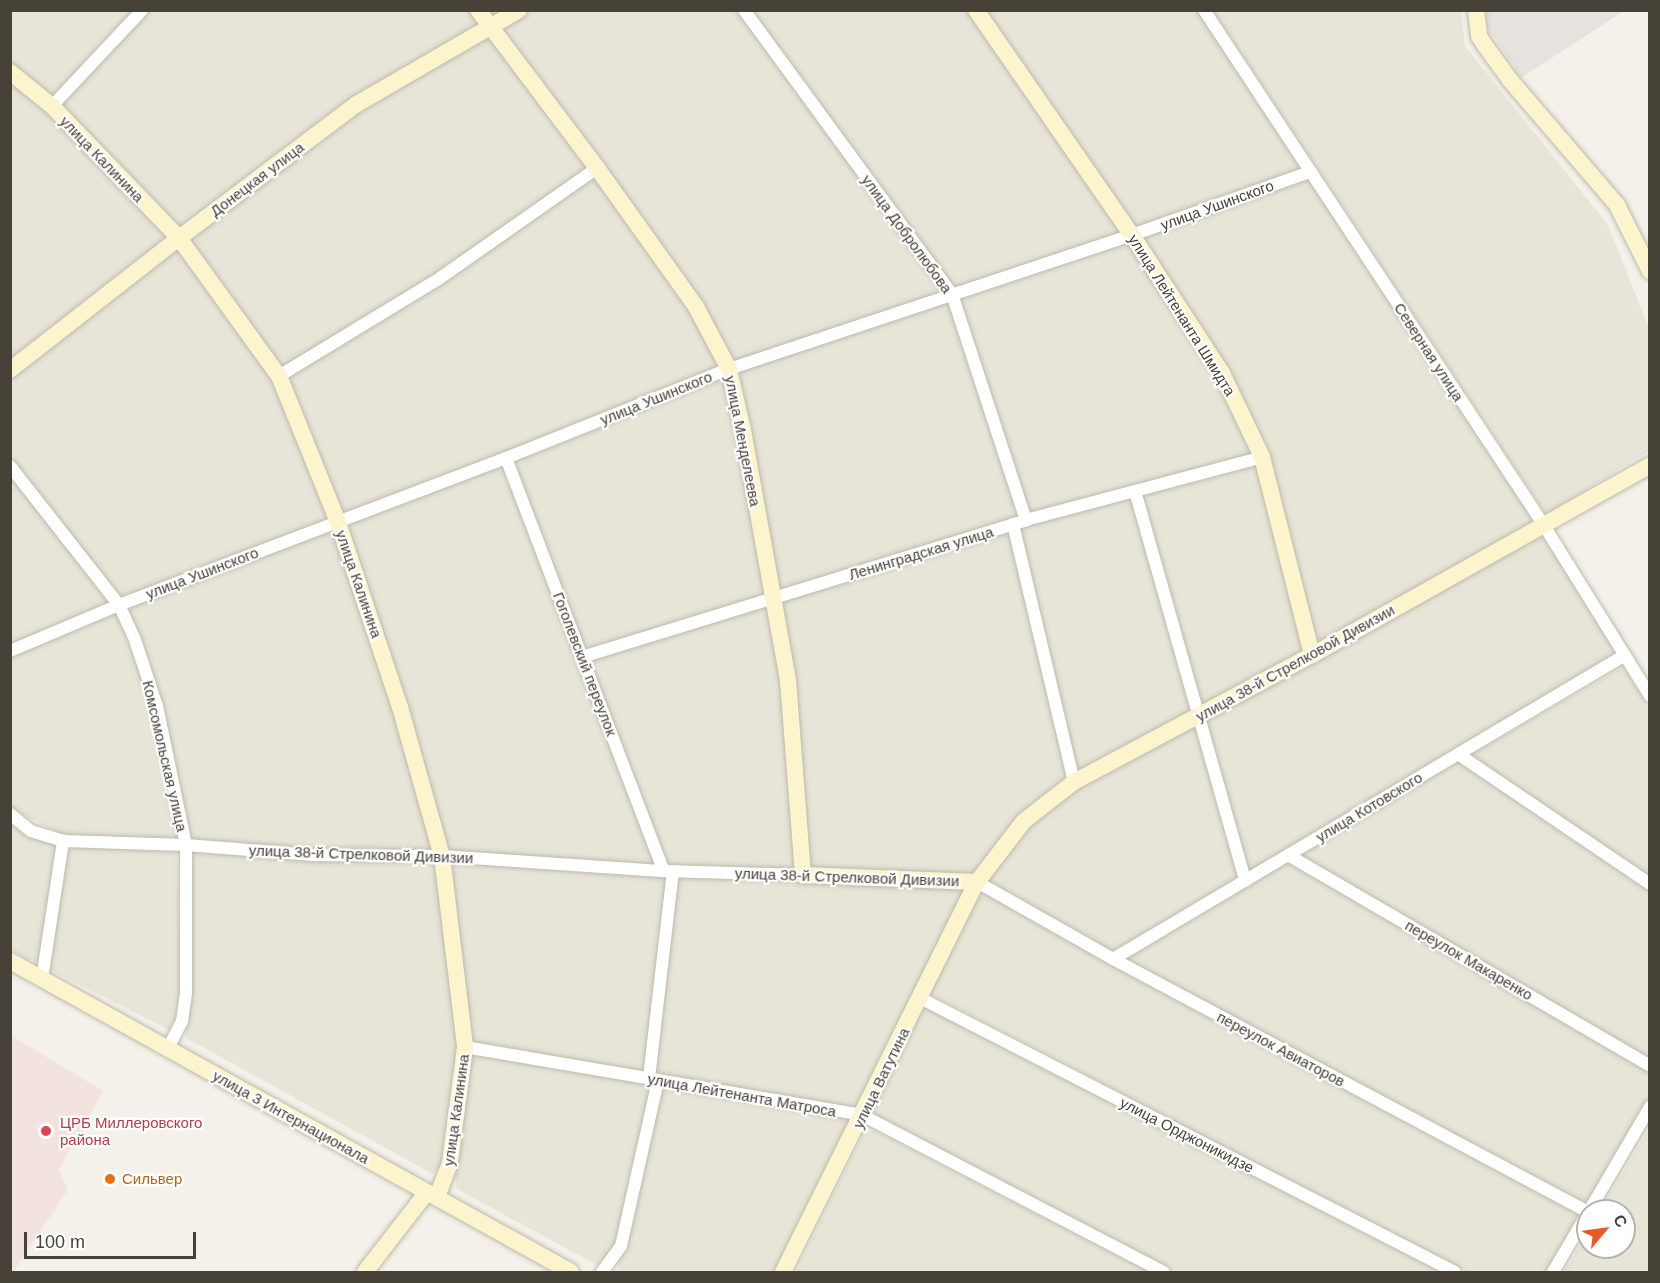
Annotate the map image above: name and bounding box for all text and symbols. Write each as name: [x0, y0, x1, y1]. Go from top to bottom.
street label: улица Калинина: [56, 112, 148, 206]
street label: Донецкая улица: [207, 138, 307, 220]
street label: улица Добролюбова: [858, 171, 956, 297]
street label: улица Ушинского: [1158, 176, 1276, 234]
street label: улица Лейтенанта Шмидта: [1125, 231, 1239, 399]
street label: Северная улица: [1390, 299, 1468, 405]
street label: улица Ушинского: [597, 367, 715, 429]
street label: улица Менделеева: [721, 374, 765, 508]
street label: Ленинградская улица: [847, 522, 995, 584]
street label: улица Калинина: [332, 528, 386, 640]
street label: улица Ушинского: [143, 543, 261, 603]
street label: Гоголевский переулок: [549, 590, 621, 738]
street label: улица 38-й Стрелковой Дивизии: [1192, 601, 1398, 725]
street label: Комсомольская улица: [139, 679, 191, 833]
street label: улица Котовского: [1312, 768, 1426, 846]
street label: улица 38-й Стрелковой Дивизии: [248, 841, 474, 867]
street label: улица 38-й Стрелковой Дивизии: [734, 864, 960, 890]
street label: переулок Макаренко: [1402, 916, 1536, 1004]
street label: переулок Авиаторов: [1214, 1008, 1348, 1090]
street label: улица Ватутина: [849, 1025, 913, 1131]
street label: улица Калинина: [439, 1053, 473, 1167]
street label: улица 3 Интернационала: [210, 1066, 372, 1168]
street label: улица Лейтенанта Матроса: [646, 1070, 838, 1120]
street label: улица Орджоникидзе: [1117, 1093, 1257, 1177]
place label: ЦРБ Миллеровского района: [60, 1113, 202, 1148]
marker: ЦРБ Миллеровского района: [37, 1122, 55, 1140]
place label: Сильвер: [122, 1170, 182, 1188]
marker: Сильвер: [103, 1172, 117, 1186]
north arrow: [1576, 1199, 1636, 1259]
text: С: [1610, 1212, 1631, 1230]
scale bar: [27, 1220, 200, 1258]
text: 100 m: [35, 1232, 85, 1252]

